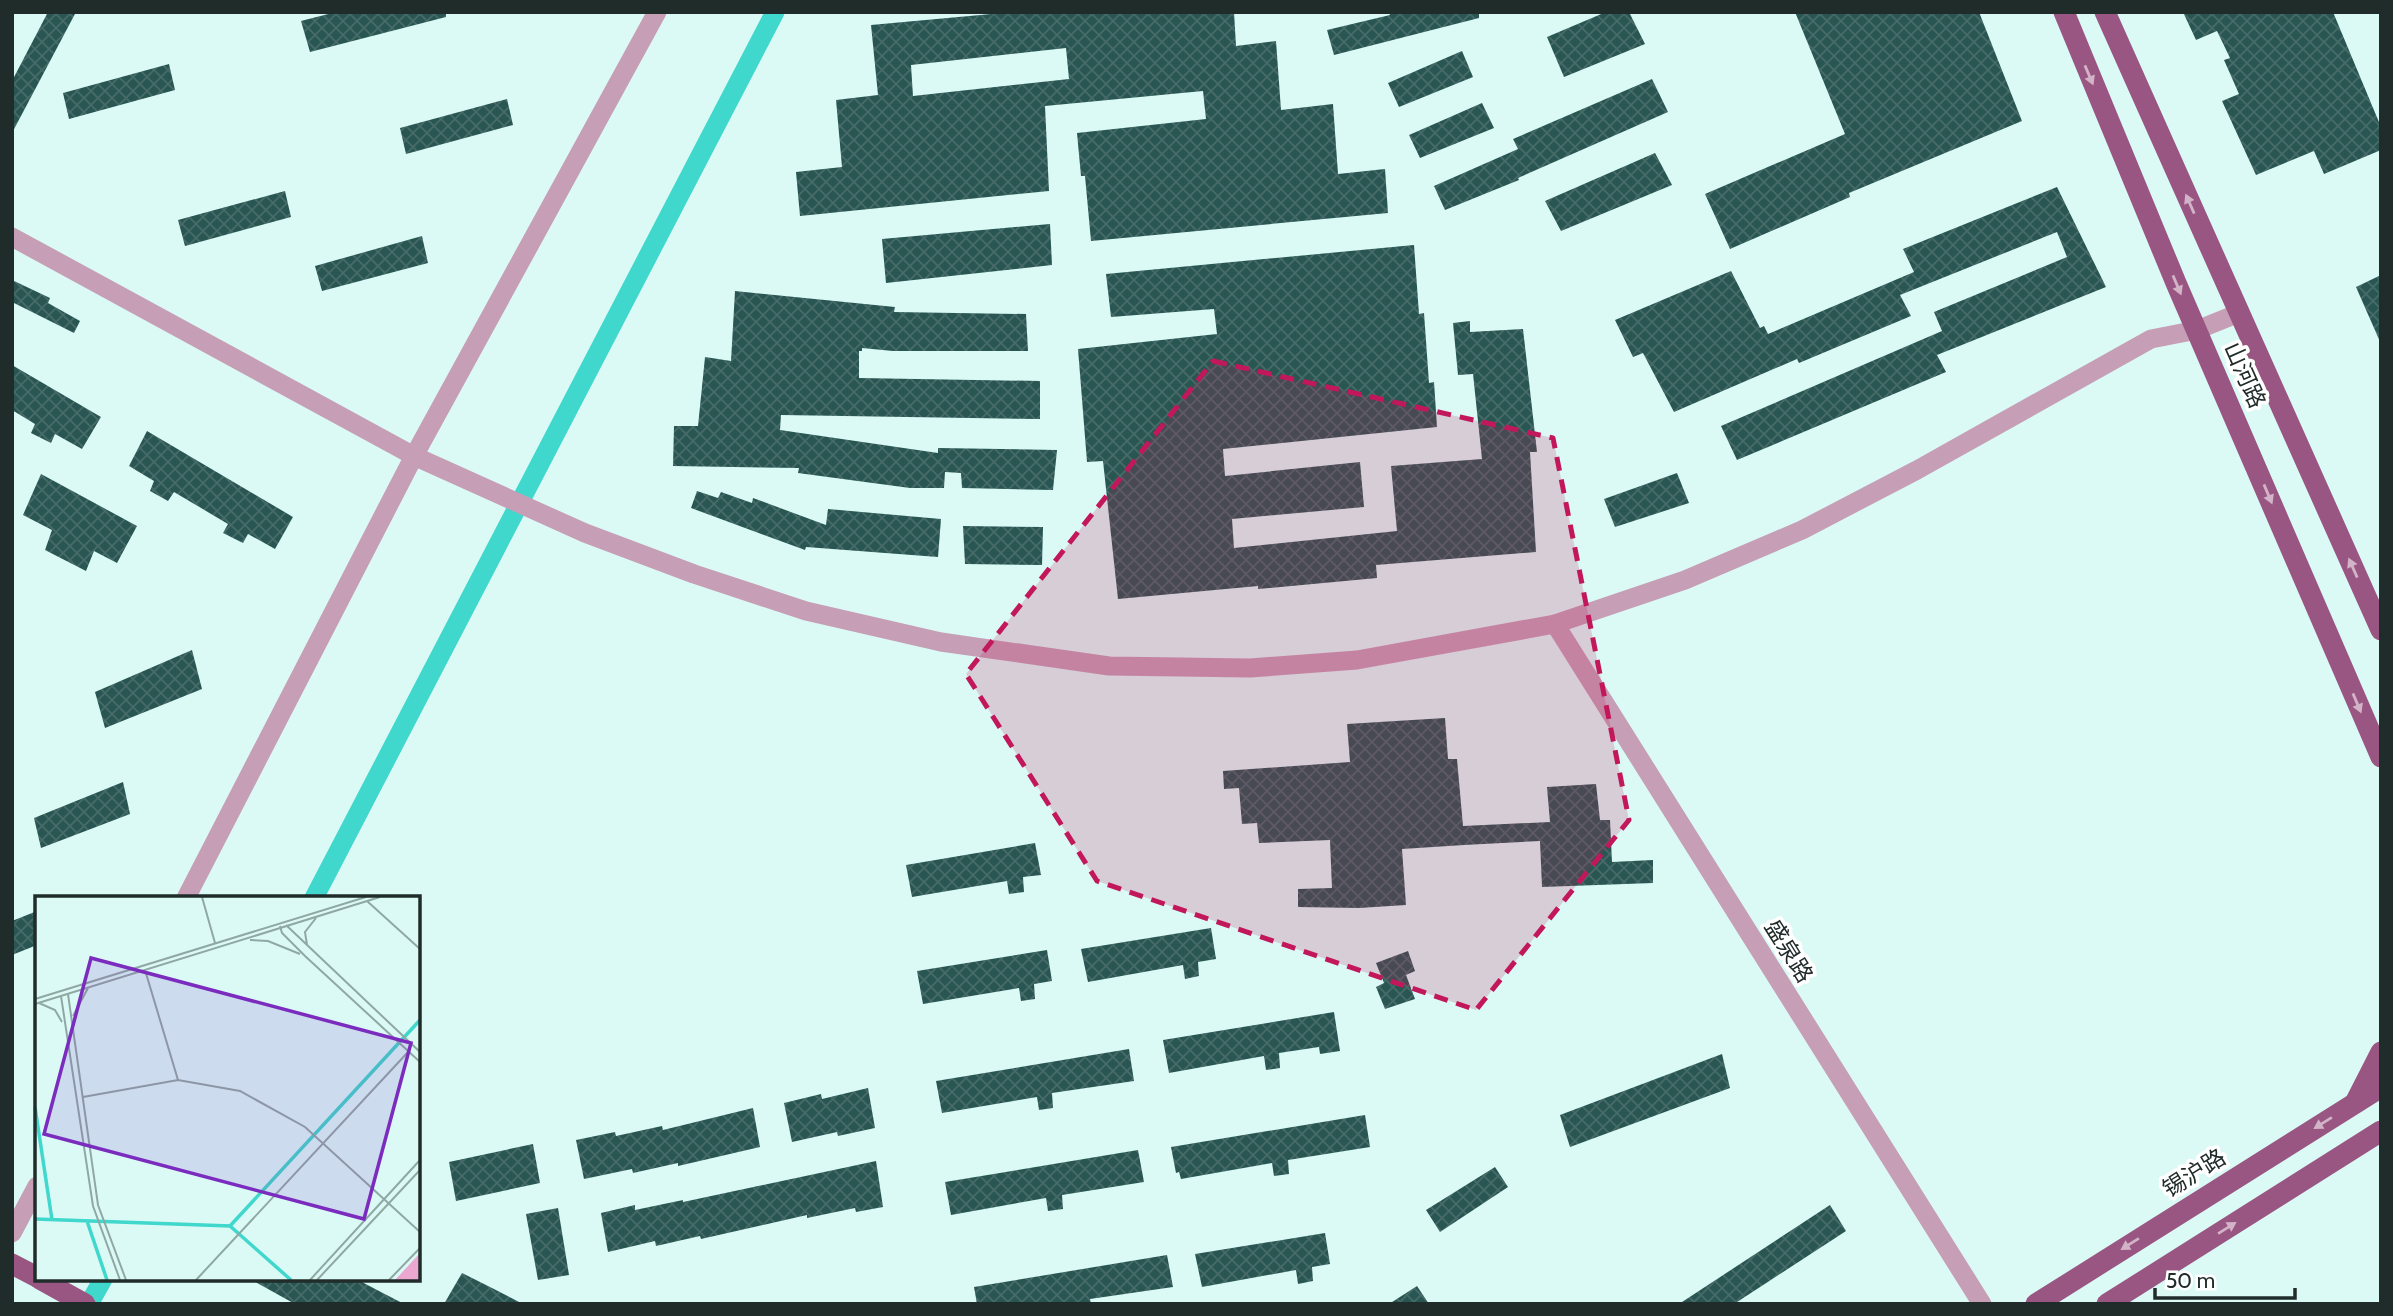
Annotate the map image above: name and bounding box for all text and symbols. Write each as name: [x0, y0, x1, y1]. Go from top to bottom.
one-way arrow: [2084, 65, 2095, 86]
one-way arrow: [2184, 194, 2196, 214]
one-way arrow: [2172, 275, 2183, 296]
street label: 山河路: [2218, 338, 2272, 412]
one-way arrow: [2262, 484, 2274, 504]
one-way arrow: [2347, 558, 2359, 578]
one-way arrow: [2352, 693, 2363, 714]
inset map: [35, 896, 420, 1281]
street label: 盛泉路: [1759, 914, 1819, 988]
one-way arrow: [2313, 1117, 2333, 1130]
street label: 锡沪路: [2157, 1143, 2231, 1203]
one-way arrow: [2218, 1222, 2237, 1235]
one-way arrow: [2121, 1238, 2140, 1251]
scale bar: [2155, 1256, 2295, 1300]
text: 50 m: [2166, 1268, 2215, 1293]

